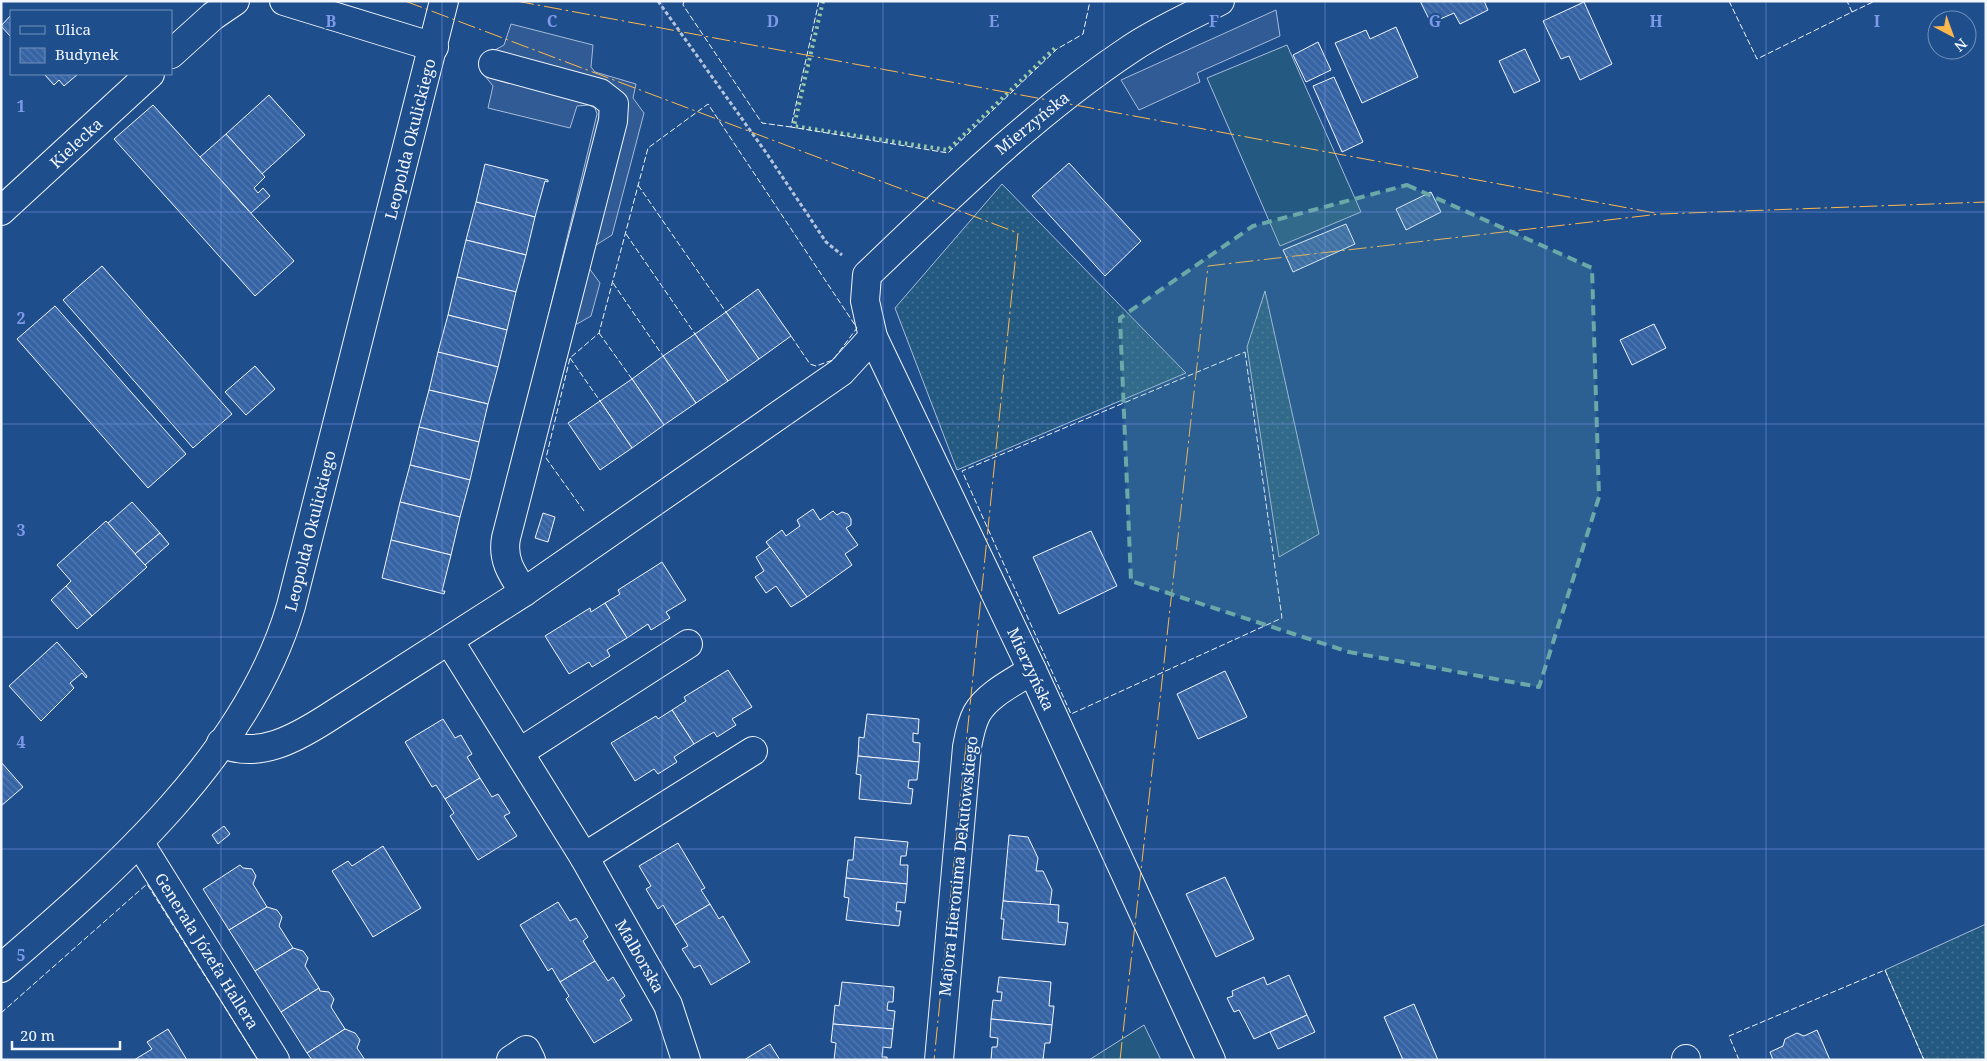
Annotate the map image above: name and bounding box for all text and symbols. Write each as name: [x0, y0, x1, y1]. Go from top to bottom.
legend: [10, 10, 172, 75]
text: B: [326, 10, 337, 32]
text: C: [547, 10, 558, 32]
text: D: [767, 10, 779, 32]
text: E: [989, 10, 999, 32]
text: F: [1209, 10, 1219, 32]
text: G: [1429, 10, 1441, 32]
text: H: [1649, 10, 1663, 32]
text: I: [1874, 10, 1880, 32]
north arrow: [1927, 10, 1977, 60]
text: Ulica: [55, 19, 91, 39]
text: N: [1950, 34, 1971, 56]
text: Budynek: [55, 44, 119, 64]
street label: Leopolda Okulickiego: [379, 56, 441, 222]
street label: Mierzyńska: [990, 86, 1074, 160]
text: 1: [16, 95, 26, 117]
street label: Kielecka: [45, 113, 107, 173]
text: 2: [16, 307, 26, 329]
street label: Leopolda Okulickiego: [279, 448, 341, 614]
text: 3: [16, 519, 26, 541]
street label: Mierzyńska: [1002, 624, 1060, 714]
text: 4: [16, 731, 26, 753]
street label: Majora Hieronima Dekutowskiego: [933, 735, 983, 997]
street label: Generała Józefa Hallera: [150, 869, 264, 1033]
street label: Malborska: [610, 915, 670, 997]
text: 5: [16, 944, 26, 966]
scale bar: [12, 1018, 120, 1050]
text: 20 m: [20, 1025, 55, 1045]

